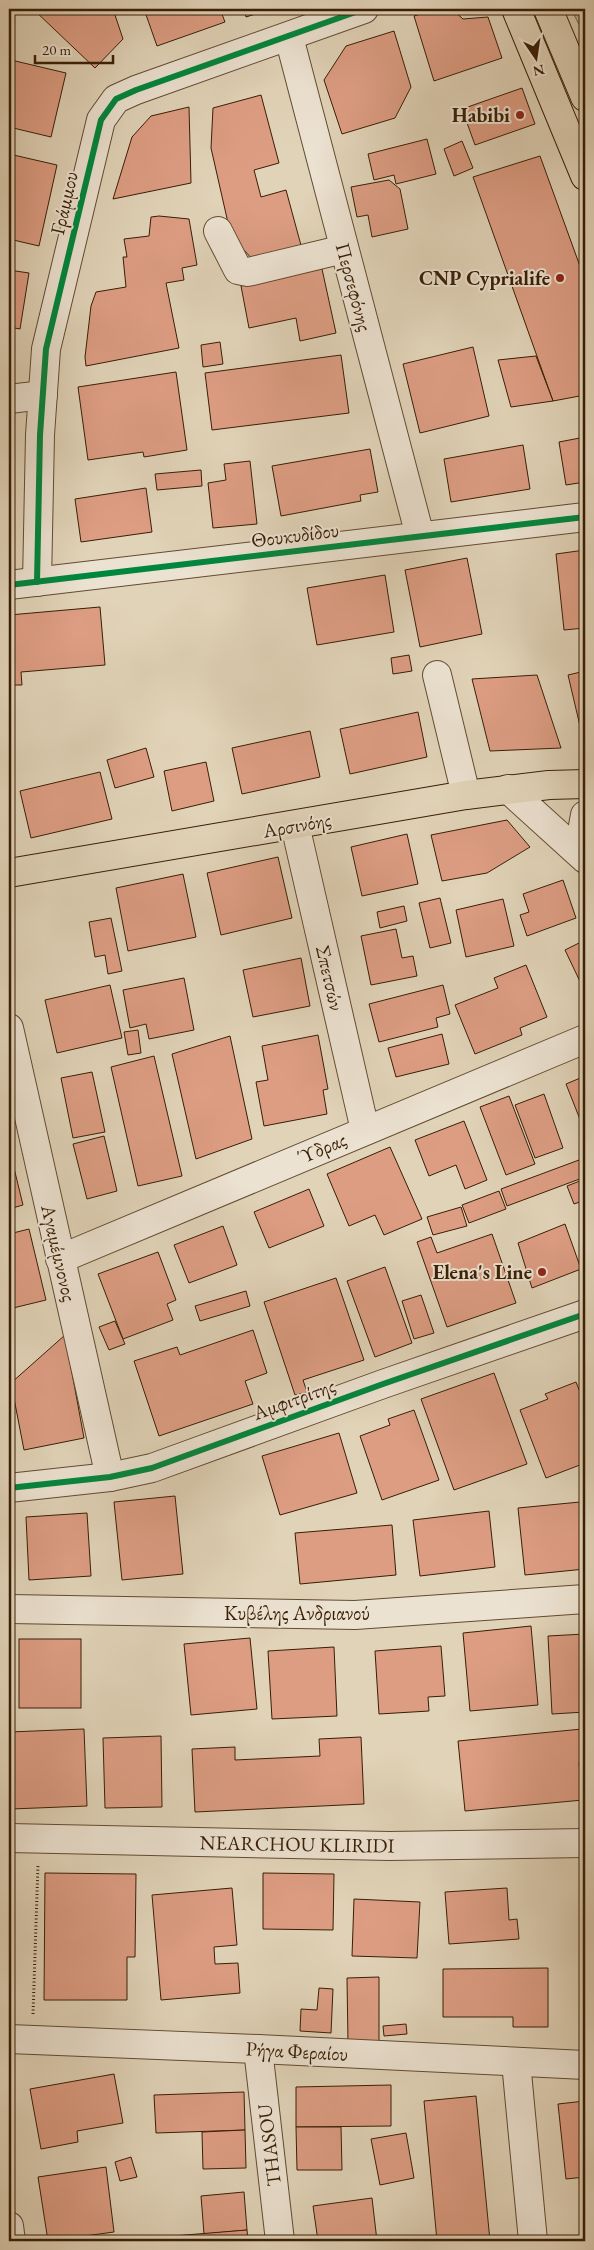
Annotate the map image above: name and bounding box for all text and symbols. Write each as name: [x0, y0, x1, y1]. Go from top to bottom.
scale bar: [35, 32, 112, 64]
north arrow: [512, 32, 562, 82]
text: 20 m: [42, 40, 71, 59]
text: N: [531, 61, 546, 81]
place label: Habibi: [452, 102, 510, 128]
marker: Habibi: [514, 109, 526, 121]
street label: Γράμμου: [44, 169, 84, 237]
street label: Περσεφόνης: [330, 240, 378, 334]
place label: CNP Cyprialife: [419, 265, 550, 291]
marker: CNP Cyprialife: [554, 272, 566, 284]
street label: Θουκυδίδου: [250, 517, 340, 553]
street label: Αρσινόης: [260, 806, 333, 844]
street label: Σπετσών: [310, 943, 350, 1013]
street label: Ύδρας: [293, 1126, 350, 1170]
street label: Αγαμέμνονος: [35, 1201, 83, 1304]
place label: Elena's Line: [433, 1259, 532, 1285]
marker: Elena's Line: [536, 1266, 548, 1278]
street label: Αμφιτρίτης: [248, 1372, 339, 1426]
street label: Κυβέλης Ανδριανού: [224, 1600, 370, 1626]
street label: NEARCHOU KLIRIDI: [199, 1829, 395, 1859]
street label: Ρήγα Φεραίου: [245, 2035, 349, 2067]
street label: THASOU: [251, 2102, 287, 2188]

